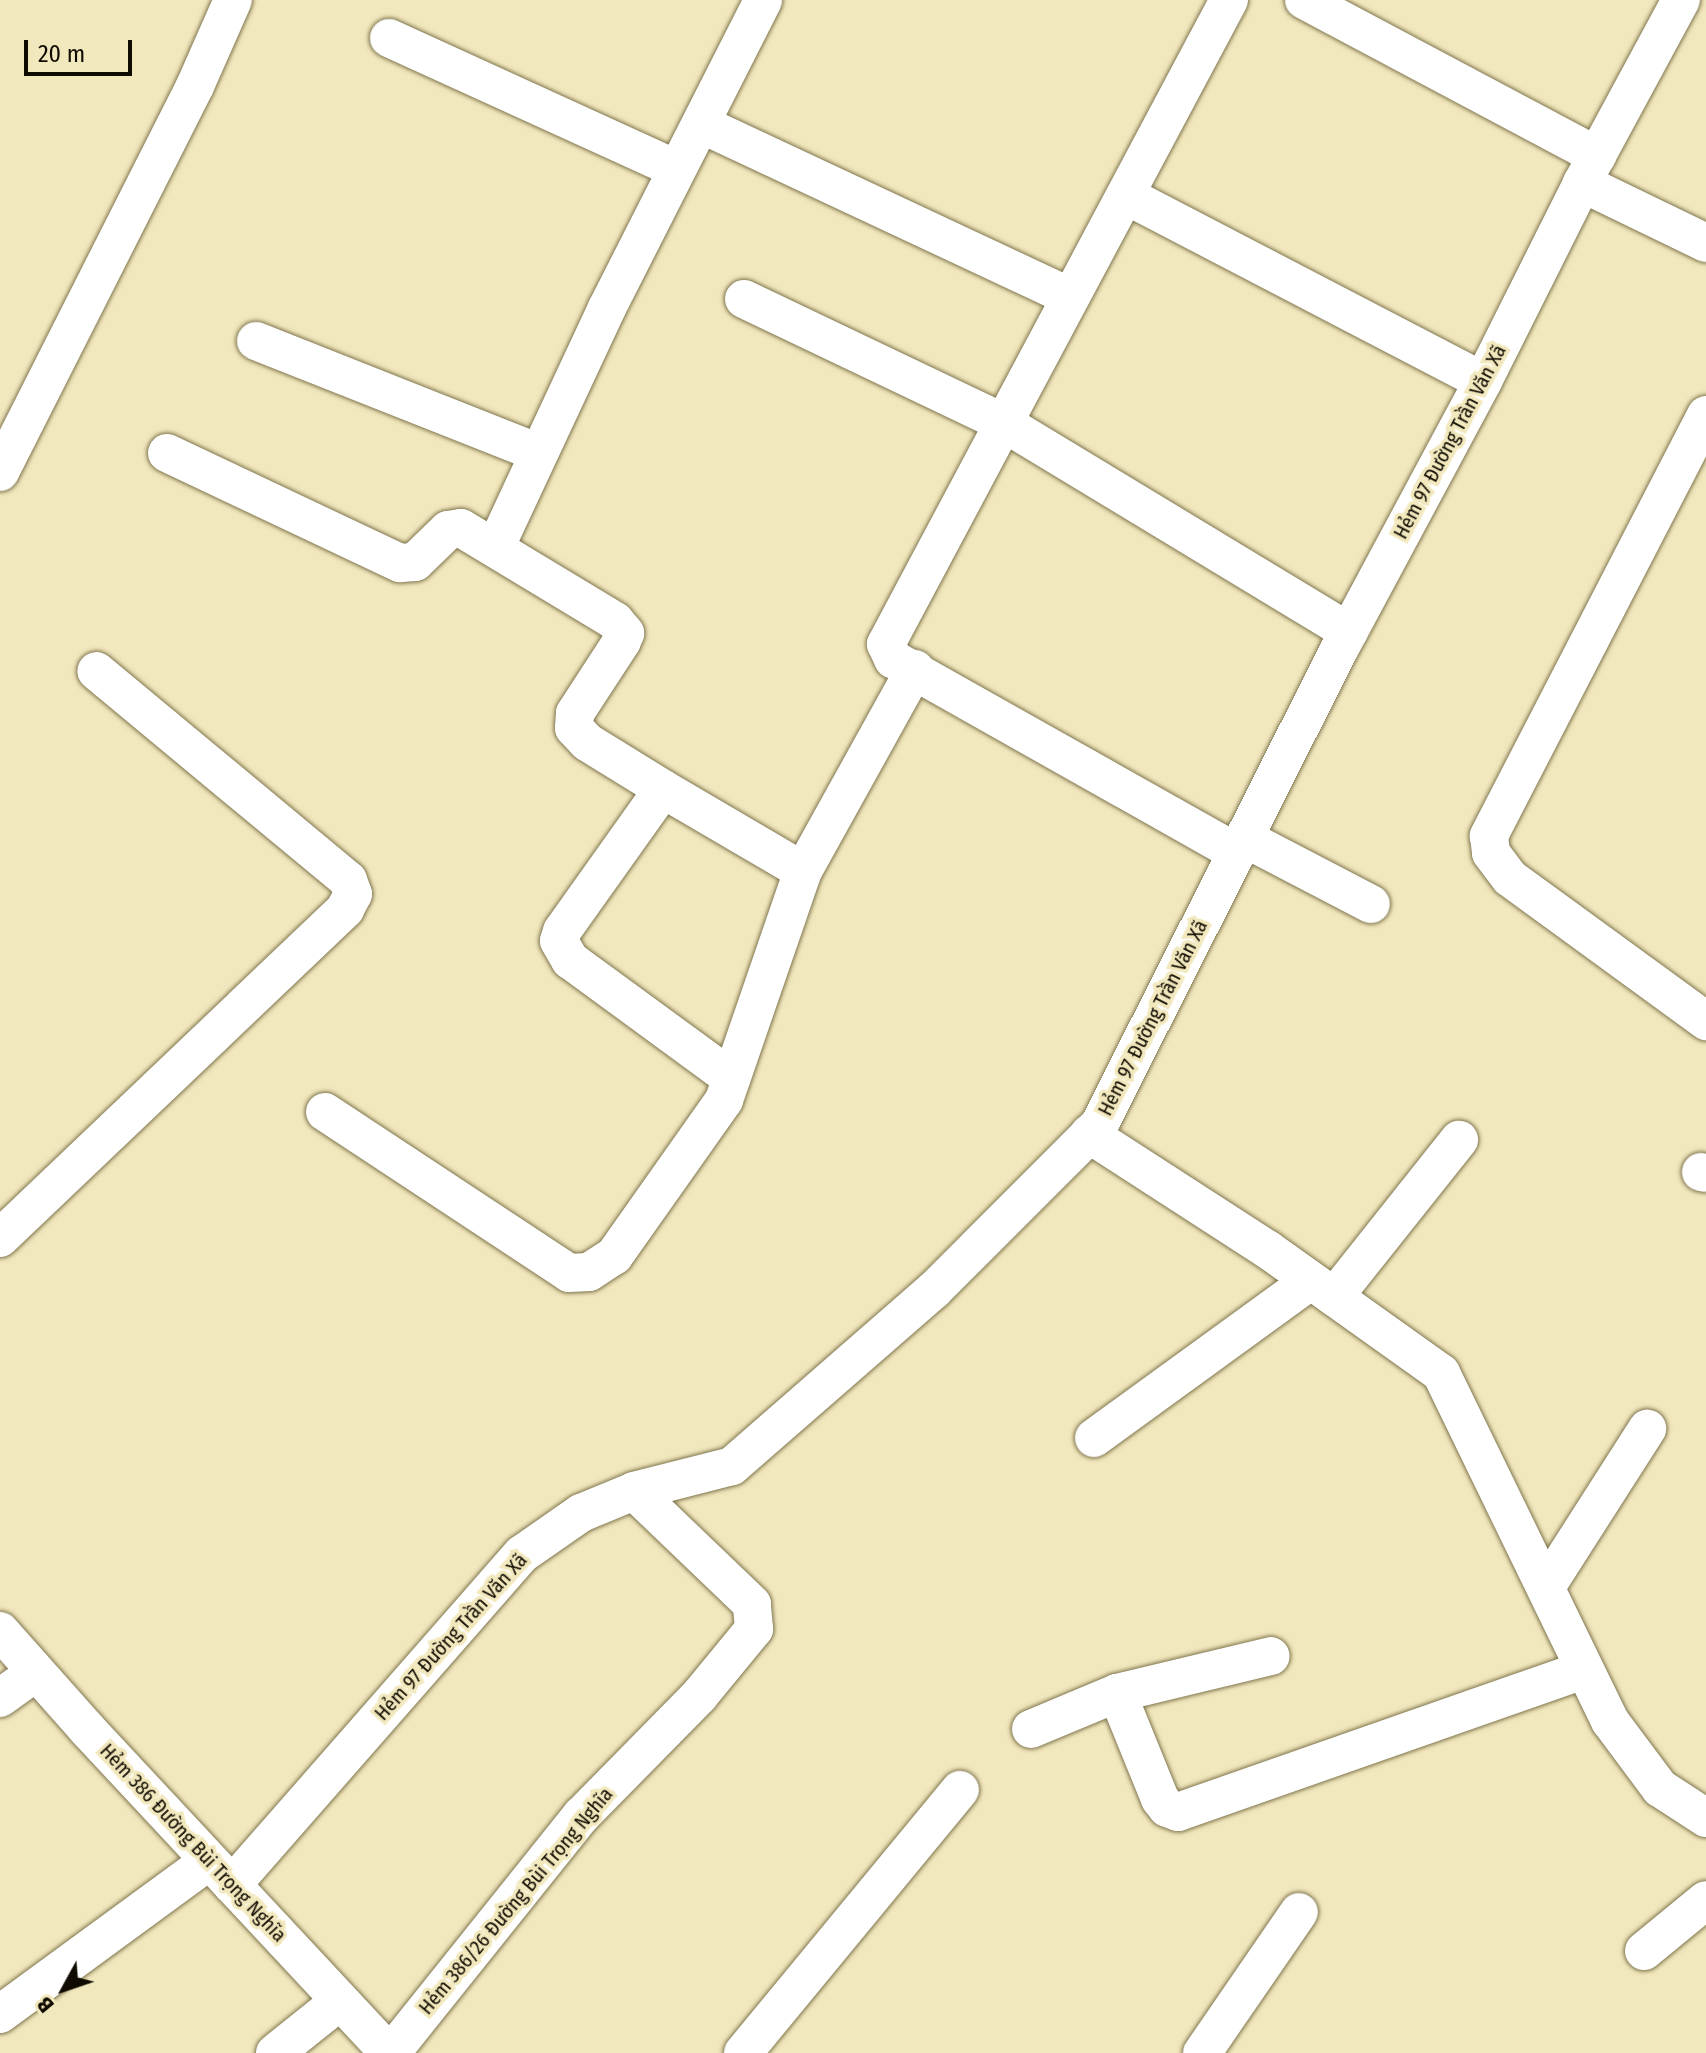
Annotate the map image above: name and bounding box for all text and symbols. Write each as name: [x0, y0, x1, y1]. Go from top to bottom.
scale bar: [28, 24, 136, 74]
text: 20 m: [38, 40, 85, 68]
street label: Hẻm 97 Đường Trần Văn Xã: [1389, 341, 1511, 543]
street label: Hẻm 97 Đường Trần Văn Xã: [1093, 916, 1213, 1120]
street label: Hẻm 97 Đường Trần Văn Xã: [370, 1549, 532, 1725]
street label: Hẻm 386 Đường Bùi Trọng Nghĩa: [95, 1739, 291, 1947]
street label: Hẻm 386/26 Đường Bùi Trọng Nghĩa: [414, 1783, 618, 2019]
north arrow: [24, 1949, 104, 2029]
text: B: [31, 1991, 60, 2018]

